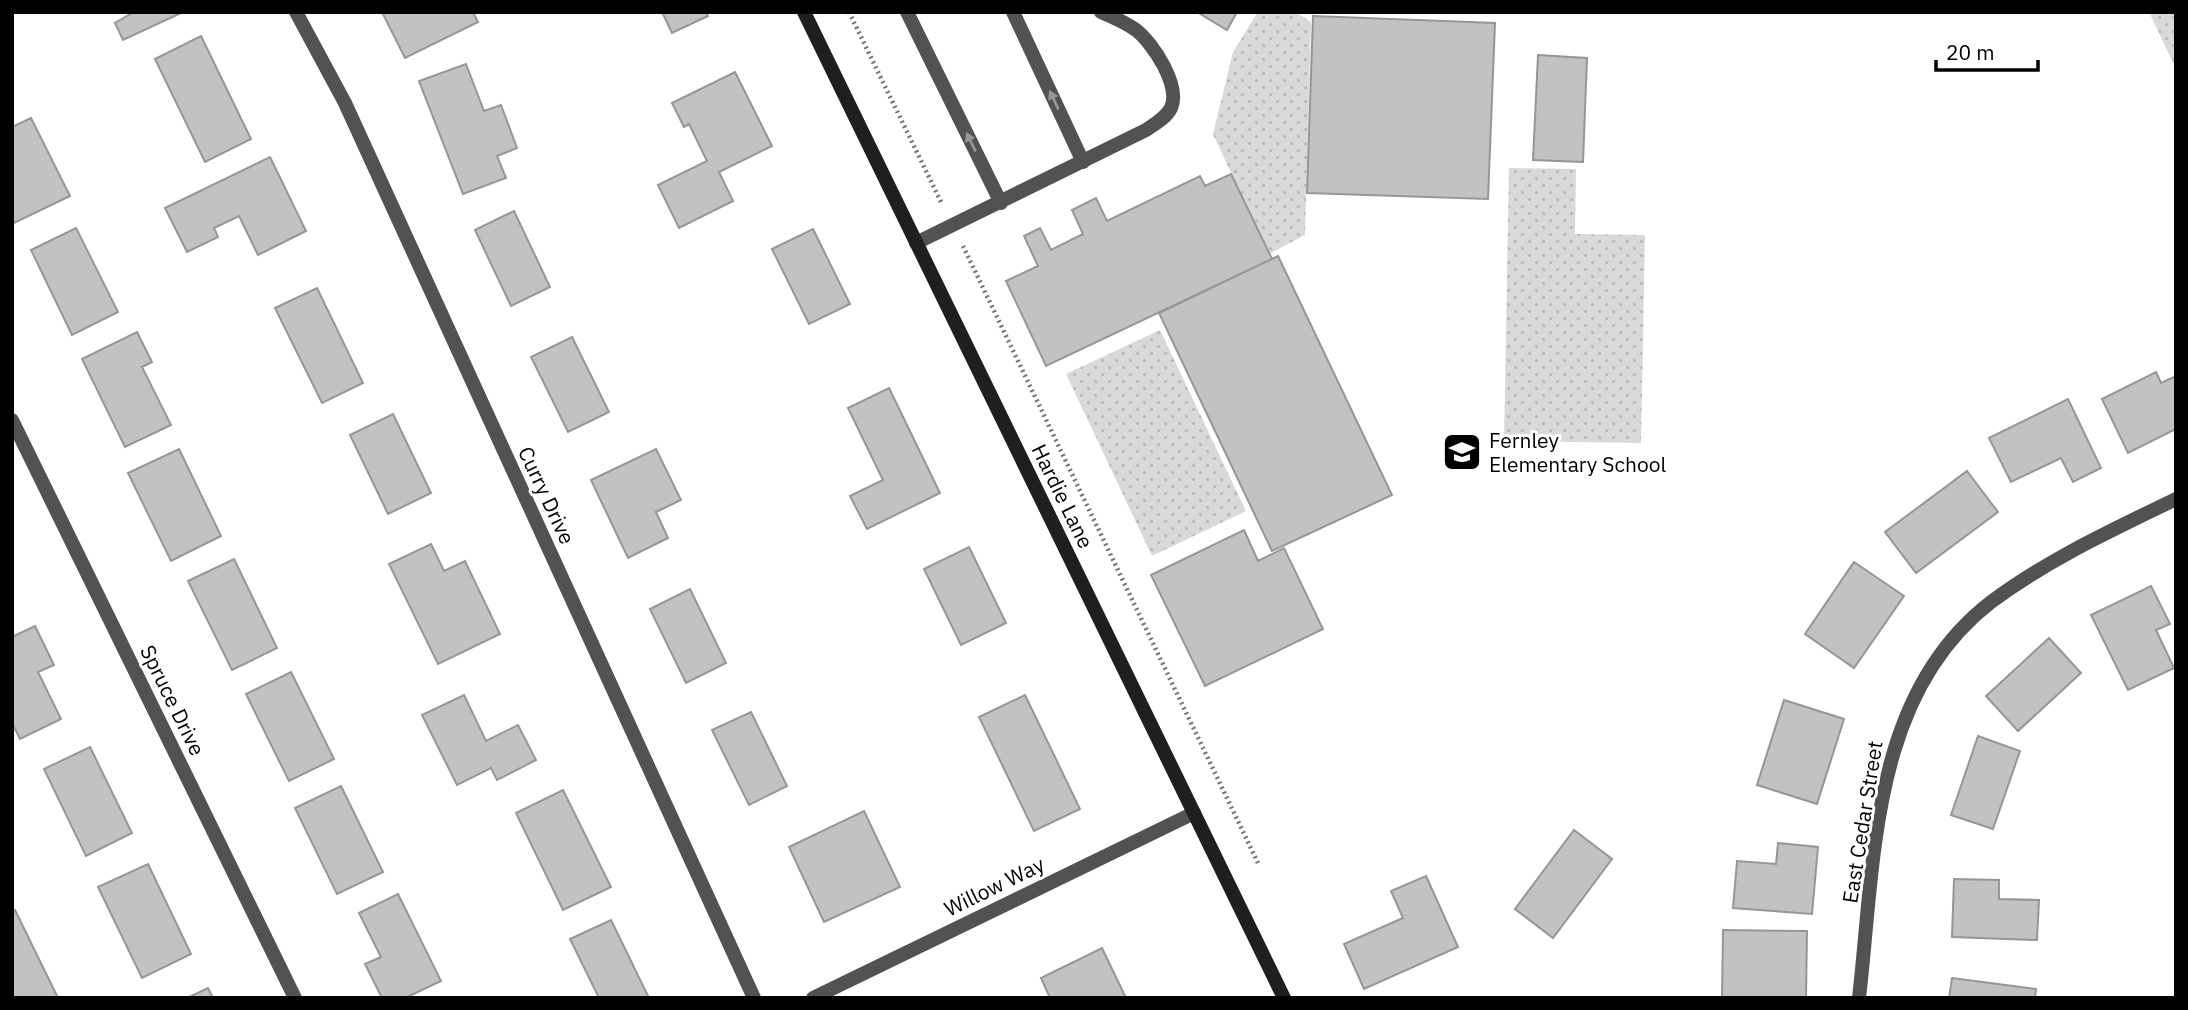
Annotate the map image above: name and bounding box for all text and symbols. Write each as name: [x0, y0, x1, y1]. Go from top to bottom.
scale bar: [1936, 28, 2038, 72]
text: 20 m: [1946, 38, 1995, 66]
one-way arrow: [1048, 90, 1060, 110]
one-way arrow: [966, 132, 977, 152]
place label: Fernley Elementary School: [1489, 426, 1666, 478]
school or university icon: Fernley Elementary School: [1441, 431, 1483, 473]
street label: Hardie Lane: [1026, 439, 1100, 553]
street label: Curry Drive: [512, 442, 582, 548]
street label: Spruce Drive: [134, 640, 212, 760]
street label: East Cedar Street: [1835, 739, 1889, 905]
street label: Willow Way: [939, 849, 1049, 922]

